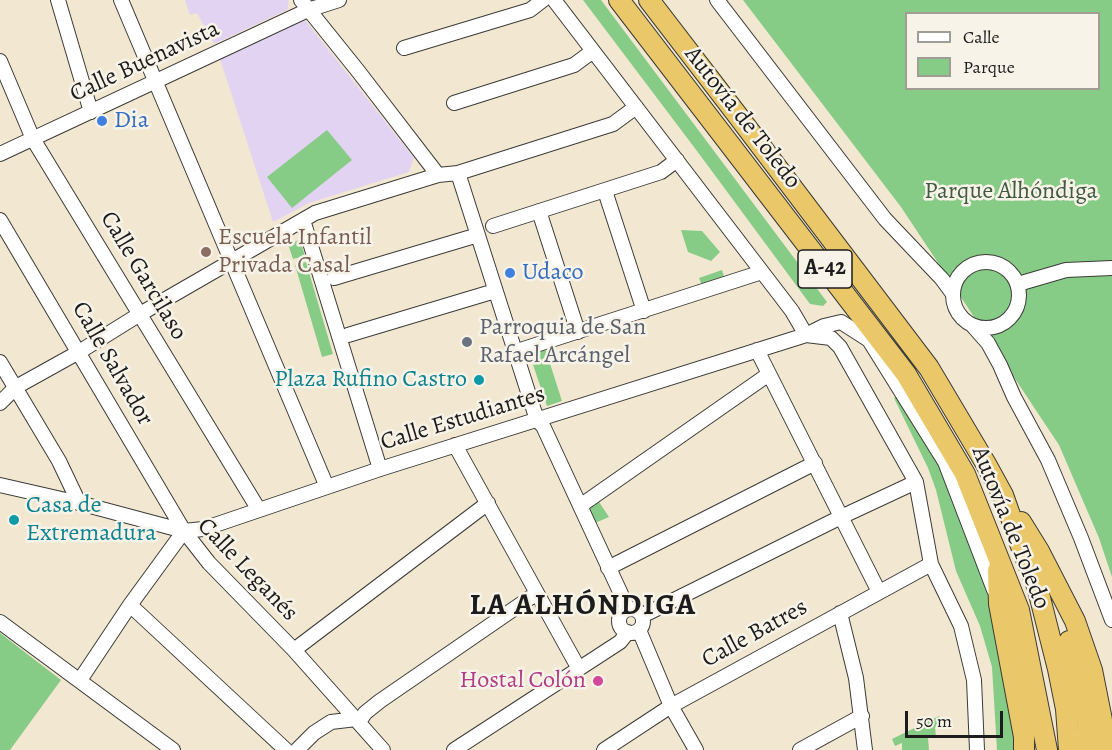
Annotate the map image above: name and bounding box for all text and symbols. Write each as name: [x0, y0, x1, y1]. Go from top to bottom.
legend: [905, 12, 1100, 90]
street label: Calle Buenavista: [66, 15, 224, 109]
text: Calle: [963, 25, 1000, 49]
street label: Autovía de Toledo: [677, 41, 807, 195]
text: Parque: [963, 55, 1015, 79]
place label: Dia: [114, 107, 149, 135]
marker: Dia: [95, 114, 109, 128]
park label: Parque Alhóndiga: [924, 178, 1098, 206]
street label: Calle Garcilaso: [93, 206, 193, 346]
place label: Escuela Infantil Privada Casal: [218, 224, 372, 280]
marker: Escuela Infantil Privada Casal: [199, 245, 213, 259]
road number: A-42: [798, 250, 852, 288]
place label: Udaco: [522, 259, 583, 287]
marker: Udaco: [503, 266, 517, 280]
street label: Calle Salvador: [65, 297, 159, 431]
place label: Parroquia de San Rafael Arcángel: [479, 314, 646, 370]
marker: Parroquia de San Rafael Arcángel: [460, 335, 474, 349]
place label: Plaza Rufino Castro: [274, 366, 467, 394]
marker: Plaza Rufino Castro: [472, 373, 486, 387]
street label: Calle Estudiantes: [377, 380, 549, 458]
street label: Autovía de Toledo: [964, 442, 1056, 614]
place label: Casa de Extremadura: [26, 492, 156, 548]
street label: Calle Leganés: [191, 512, 303, 628]
marker: Casa de Extremadura: [7, 513, 21, 527]
district label: LA ALHÓNDIGA: [470, 589, 696, 625]
street label: Calle Batres: [697, 593, 813, 675]
place label: Hostal Colón: [460, 667, 586, 695]
marker: Hostal Colón: [591, 674, 605, 688]
scale bar: [908, 699, 1006, 737]
text: 50 m: [916, 709, 952, 733]

